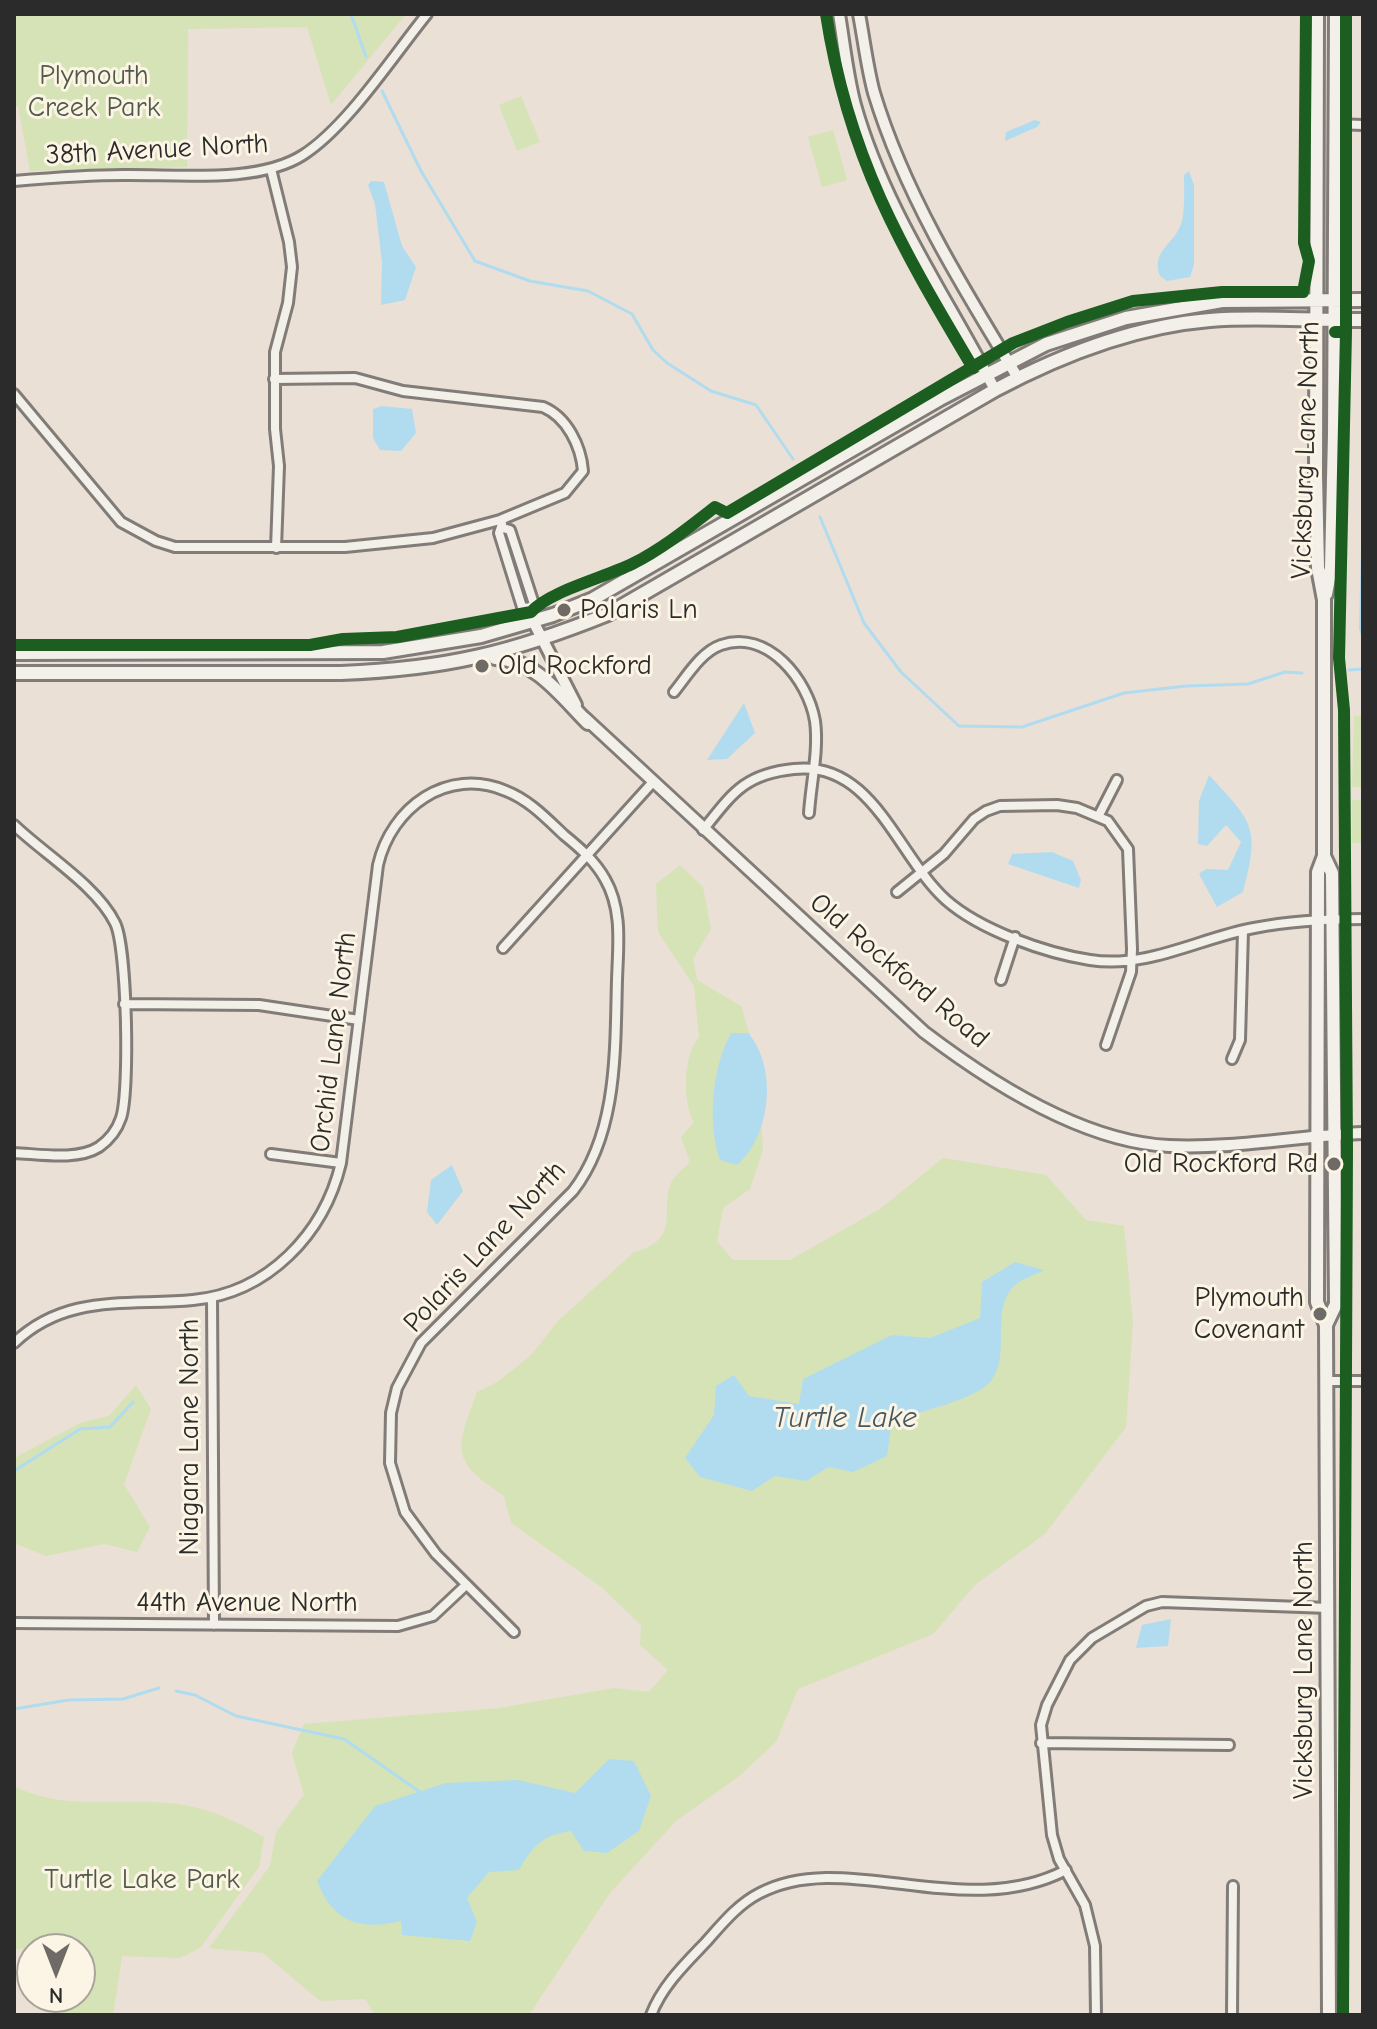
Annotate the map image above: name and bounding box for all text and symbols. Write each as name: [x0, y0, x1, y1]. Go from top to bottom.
park label: Plymouth Creek Park: [28, 59, 160, 125]
street label: 38th Avenue North: [45, 127, 269, 173]
street label: Vicksburg Lane North: [1285, 320, 1327, 580]
place label: Polaris Ln: [580, 593, 698, 627]
marker: Polaris Ln: [555, 601, 573, 619]
place label: Old Rockford: [498, 649, 652, 683]
marker: Old Rockford: [473, 657, 491, 675]
street label: Old Rockford Road: [803, 886, 995, 1056]
street label: Orchid Lane North: [304, 930, 364, 1154]
place label: Old Rockford Rd: [1124, 1147, 1318, 1181]
street label: Polaris Lane North: [397, 1154, 573, 1340]
marker: Old Rockford Rd: [1325, 1155, 1343, 1173]
place label: Plymouth Covenant: [1194, 1281, 1304, 1347]
marker: Plymouth Covenant: [1311, 1305, 1329, 1323]
street label: Niagara Lane North: [173, 1318, 207, 1556]
water label: Turtle Lake: [773, 1401, 917, 1437]
street label: Vicksburg Lane North: [1287, 1541, 1321, 1799]
street label: 44th Avenue North: [136, 1586, 358, 1620]
park label: Turtle Lake Park: [44, 1863, 240, 1897]
north arrow: [16, 1933, 96, 2013]
text: N: [49, 1982, 63, 2008]

